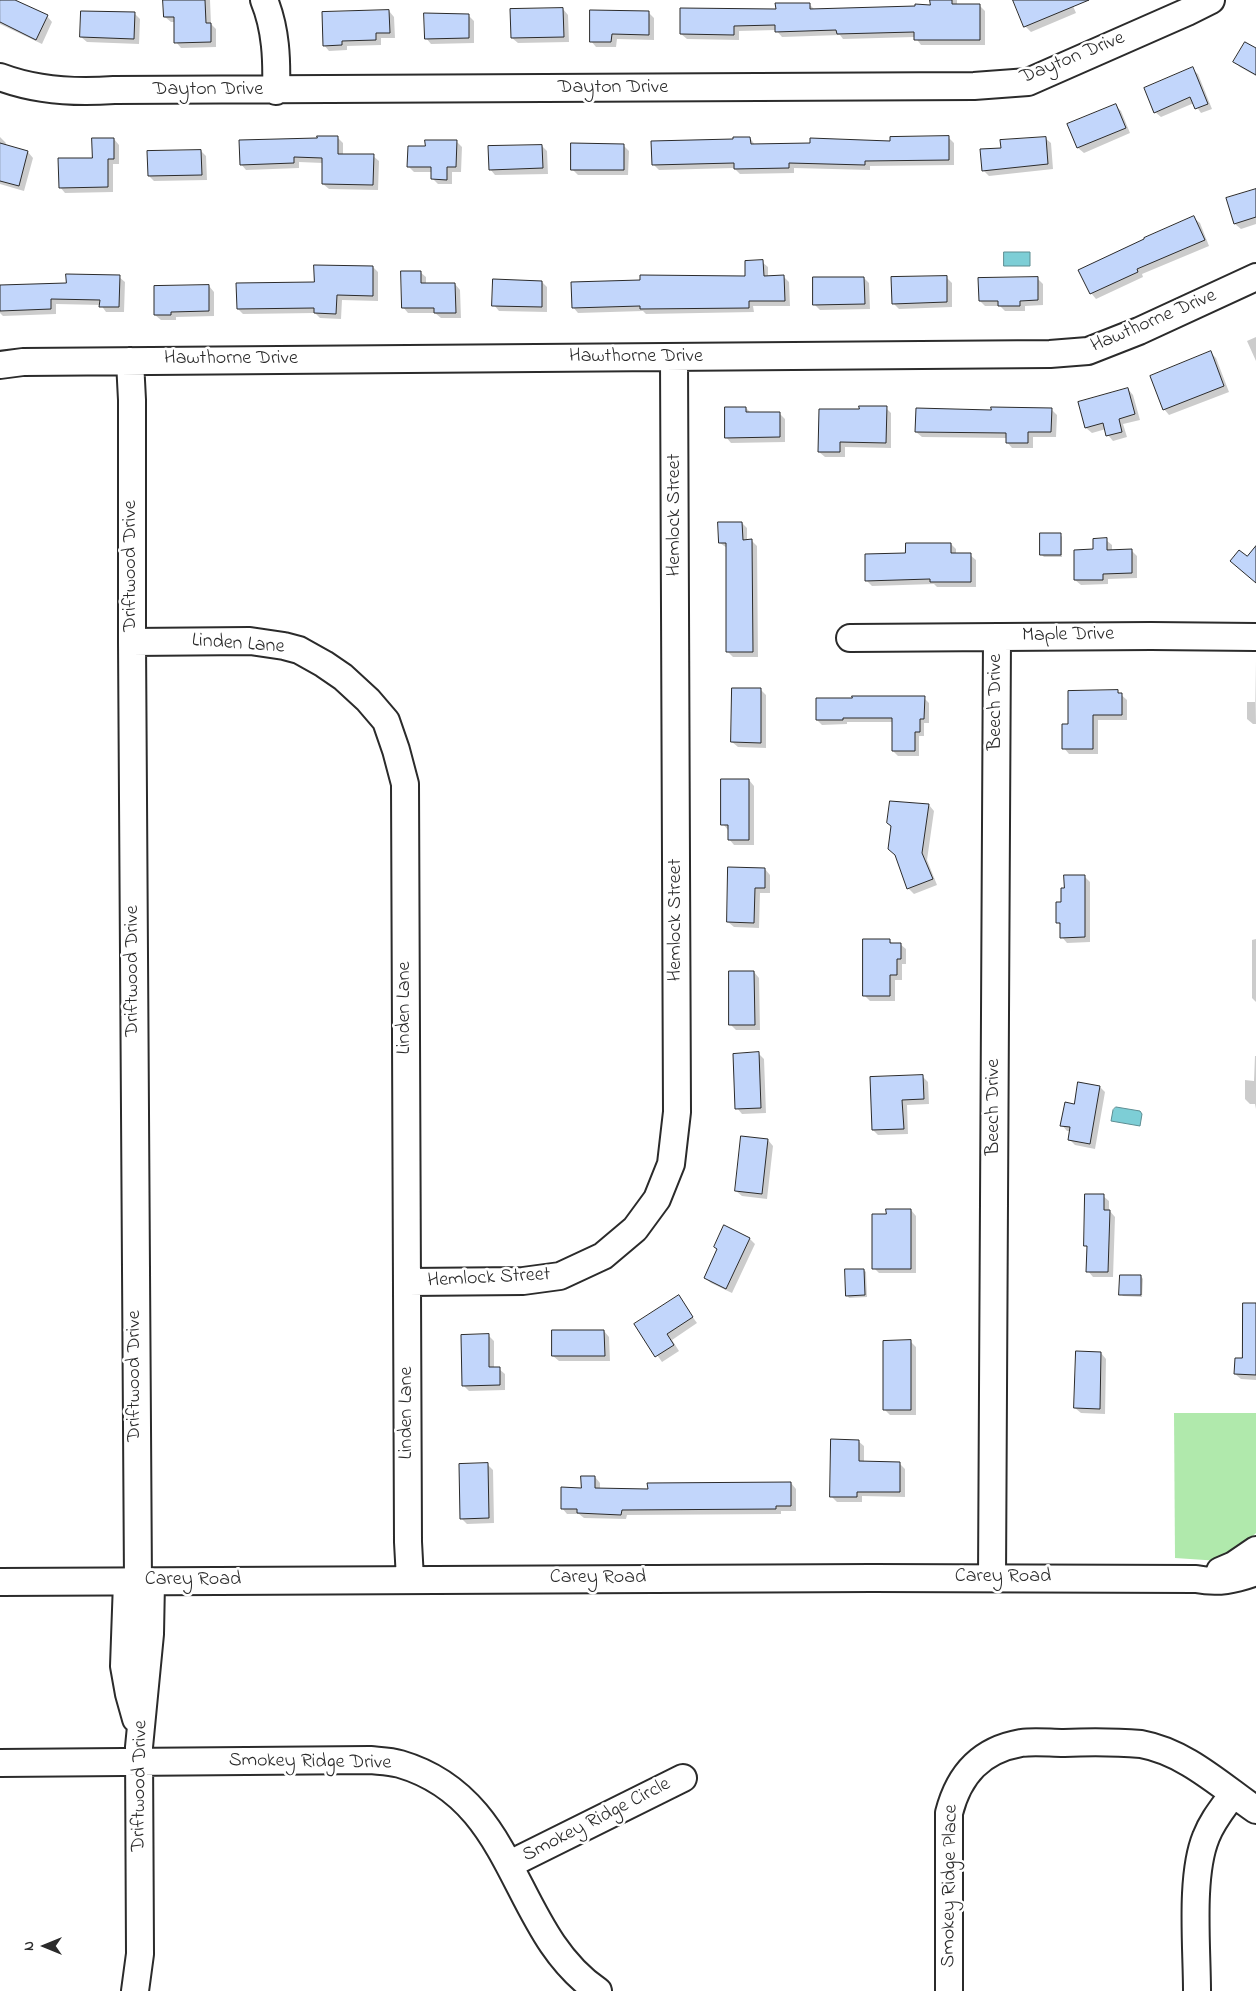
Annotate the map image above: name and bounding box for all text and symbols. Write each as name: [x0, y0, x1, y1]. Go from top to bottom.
street label: Dayton Drive: [1017, 27, 1129, 91]
street label: Dayton Drive: [558, 77, 668, 101]
street label: Dayton Drive: [153, 79, 263, 103]
street label: Hawthorne Drive: [1088, 285, 1220, 359]
street label: Hawthorne Drive: [569, 346, 703, 370]
street label: Hawthorne Drive: [164, 348, 298, 372]
street label: Hemlock Street: [664, 454, 688, 576]
street label: Driftwood Drive: [120, 500, 144, 632]
street label: Maple Drive: [1022, 623, 1114, 649]
street label: Linden Lane: [191, 630, 285, 660]
street label: Beech Drive: [985, 654, 1009, 750]
street label: Hemlock Street: [665, 859, 689, 981]
street label: Driftwood Drive: [122, 905, 146, 1037]
street label: Linden Lane: [394, 962, 418, 1054]
street label: Beech Drive: [983, 1059, 1007, 1155]
street label: Hemlock Street: [427, 1264, 551, 1294]
street label: Driftwood Drive: [124, 1310, 148, 1442]
street label: Linden Lane: [396, 1367, 420, 1459]
street label: Carey Road: [955, 1566, 1051, 1590]
street label: Carey Road: [550, 1567, 646, 1591]
street label: Carey Road: [145, 1569, 241, 1593]
street label: Driftwood Drive: [128, 1720, 154, 1852]
street label: Smokey Ridge Drive: [228, 1750, 392, 1776]
street label: Smokey Ridge Circle: [519, 1773, 675, 1869]
street label: Smokey Ridge Place: [938, 1804, 964, 1968]
north arrow: [20, 1921, 70, 1971]
text: N: [19, 1941, 40, 1951]

